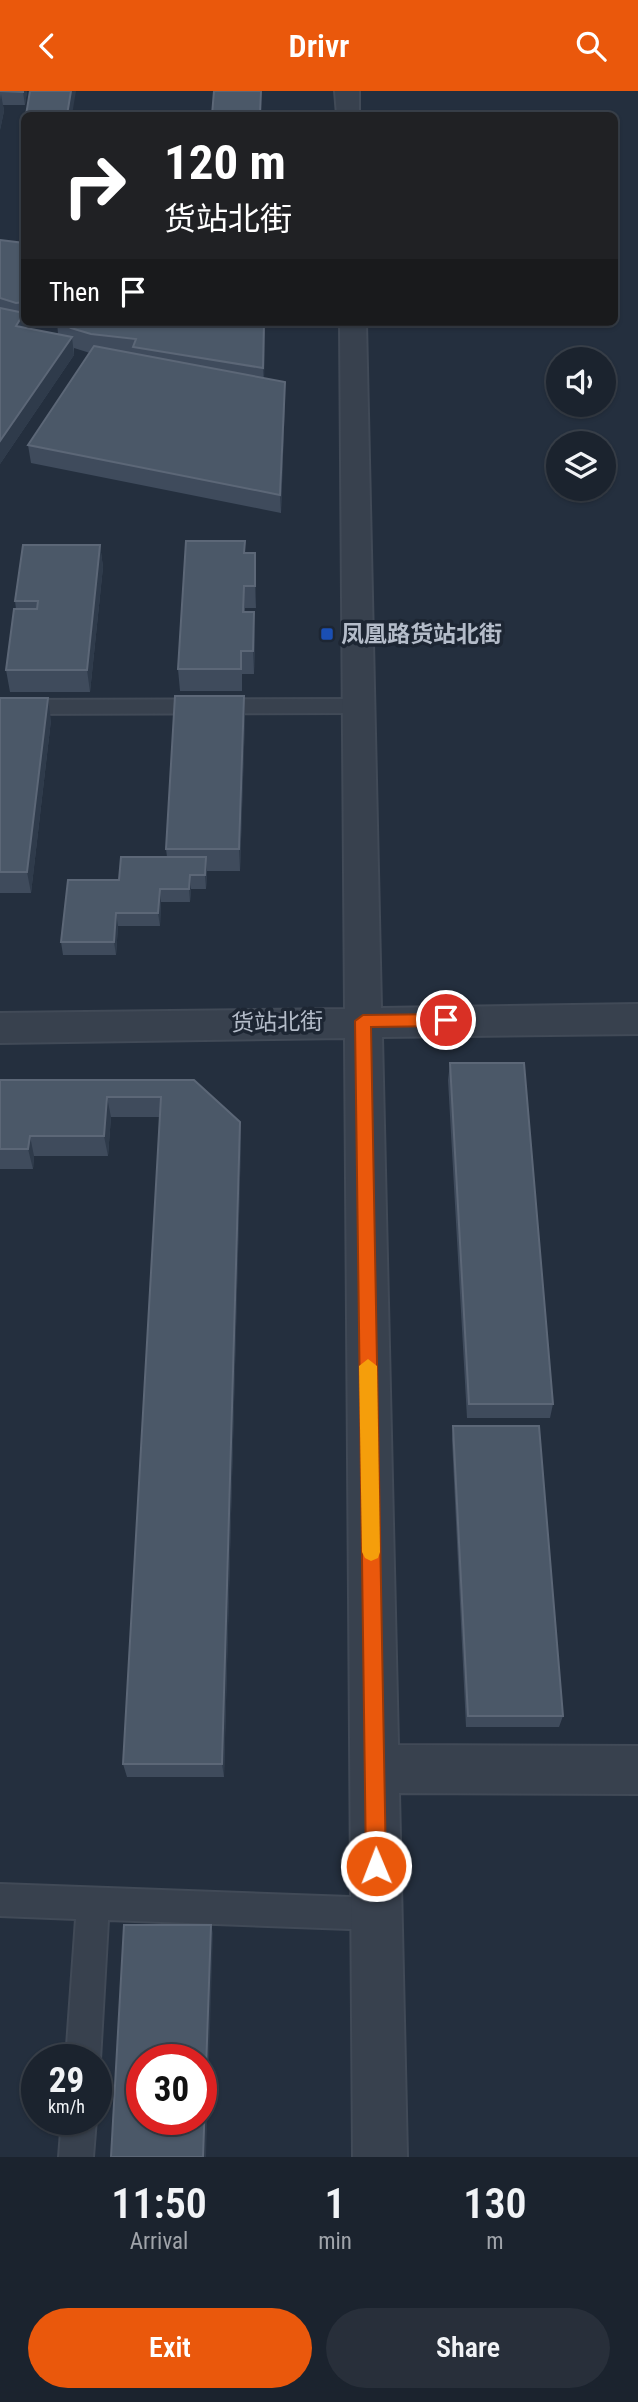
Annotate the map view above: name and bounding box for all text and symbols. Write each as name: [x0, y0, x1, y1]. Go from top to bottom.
icon: back: [28, 27, 66, 65]
text: Drivr: [289, 27, 350, 65]
icon: search: [572, 27, 610, 65]
text: 120 m: [164, 134, 286, 191]
icon: right: [49, 140, 140, 231]
text: 货站北街: [164, 200, 292, 238]
icon: arrive: [114, 273, 152, 311]
text: Then: [49, 277, 100, 307]
map controls: [546, 347, 616, 501]
button: sound: [546, 347, 616, 417]
button: layers: [546, 431, 616, 501]
place label: 凤凰路货站北街: [341, 621, 502, 648]
marker: 凤凰路货站北街: [319, 626, 335, 642]
pin: [416, 990, 476, 1050]
icon: arrive: [427, 1001, 465, 1039]
street label: 货站北街: [231, 1008, 323, 1037]
position arrow: [339, 1829, 413, 1903]
speed limit sign: 30: [126, 2044, 217, 2135]
text: 29: [49, 2060, 84, 2101]
text: km/h: [48, 2096, 85, 2117]
text: 11:50: [111, 2179, 207, 2228]
text: 1: [325, 2179, 346, 2228]
text: 130: [463, 2179, 527, 2228]
text: Arrival: [130, 2228, 188, 2255]
text: min: [318, 2228, 352, 2255]
text: m: [486, 2228, 504, 2255]
button: Exit: [28, 2308, 312, 2388]
button: Share: [326, 2308, 610, 2388]

